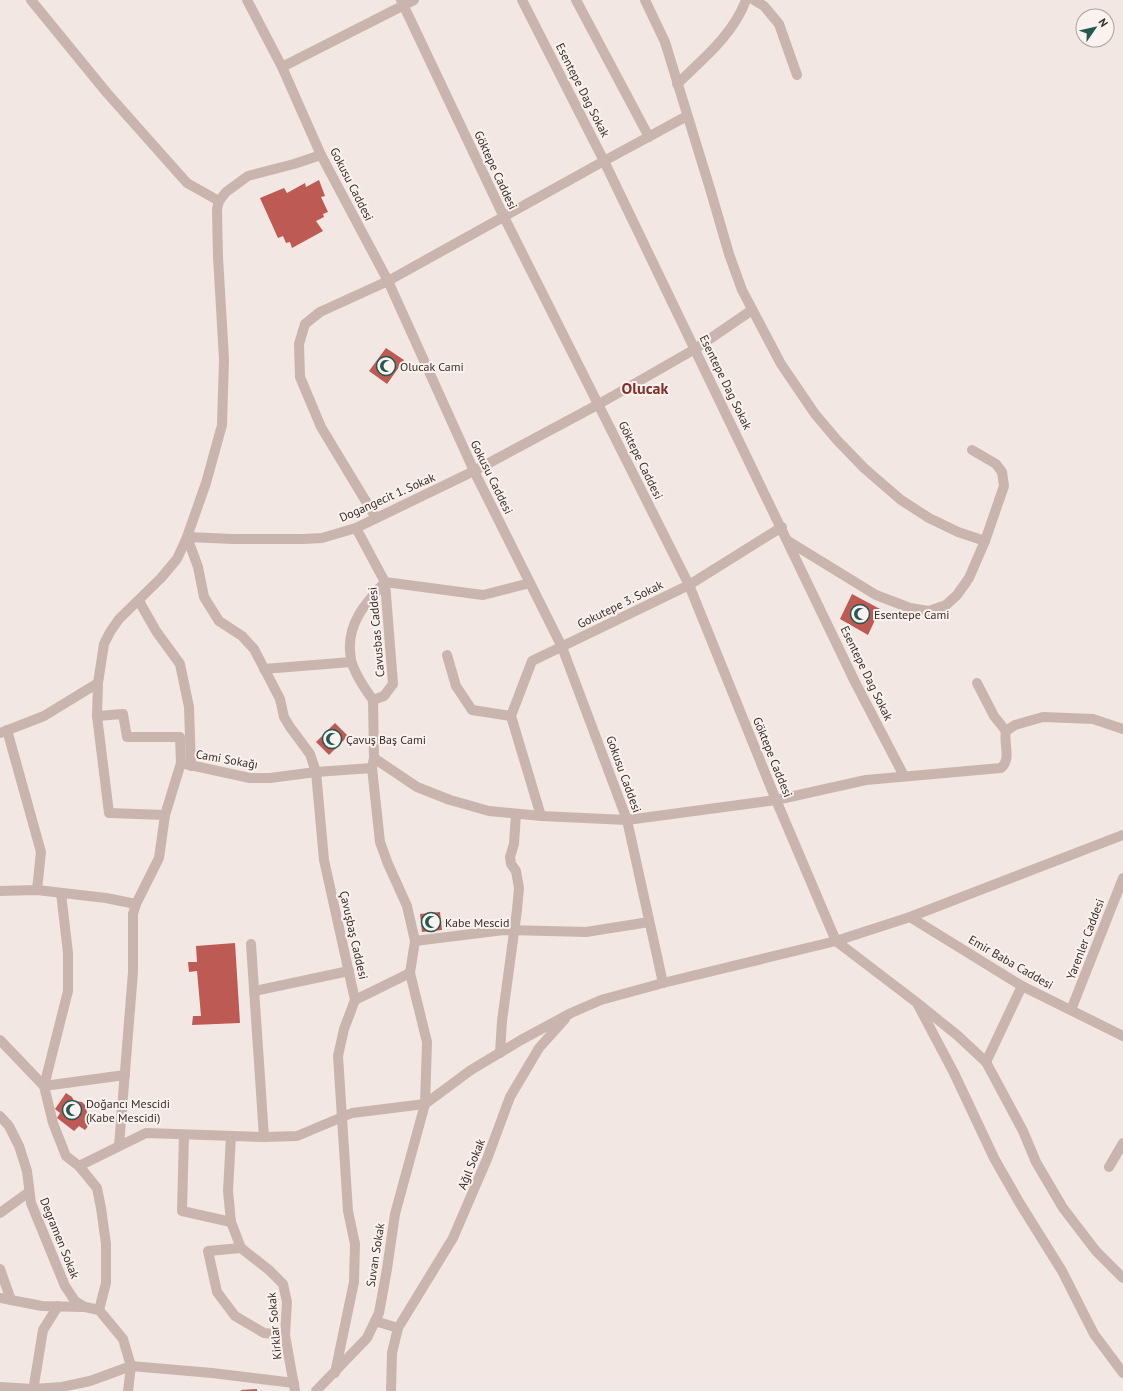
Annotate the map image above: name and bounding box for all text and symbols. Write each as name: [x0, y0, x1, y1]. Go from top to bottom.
north arrow: [1075, 8, 1115, 48]
text: N: [1095, 15, 1111, 29]
street label: Esentepe Dag Sokak: [553, 40, 613, 140]
street label: Göktepe Caddesi: [471, 128, 521, 212]
street label: Gokusu Caddesi: [327, 145, 377, 223]
street label: Esentepe Dag Sokak: [697, 332, 756, 432]
mosque icon: Olucak Cami: [375, 355, 397, 377]
place label: Olucak Cami: [400, 359, 464, 374]
district label: Olucak: [622, 378, 669, 398]
street label: Göktepe Caddesi: [616, 418, 666, 502]
street label: Gokusu Caddesi: [468, 437, 516, 517]
street label: Dogangecit 1. Sokak: [337, 469, 437, 525]
street label: Gokutepe 3. Sokak: [575, 577, 666, 631]
street label: Cavusbas Caddesi: [365, 586, 387, 678]
mosque icon: Esentepe Cami: [849, 603, 871, 625]
place label: Esentepe Cami: [874, 607, 950, 622]
street label: Esentepe Dag Sokak: [838, 623, 897, 723]
street label: Göktepe Caddesi: [750, 715, 796, 799]
mosque icon: Çavuş Baş Cami: [321, 728, 343, 750]
place label: Çavuş Baş Cami: [346, 732, 426, 747]
street label: Gokusu Caddesi: [603, 734, 645, 814]
street label: Cami Sokağı: [195, 746, 259, 772]
street label: Çavuşbaş Caddesi: [337, 889, 371, 981]
street label: Yarenler Caddesi: [1063, 896, 1107, 982]
mosque icon: Kabe Mescid: [420, 911, 442, 933]
place label: Kabe Mescid: [445, 915, 509, 930]
street label: Emir Baba Caddesi: [966, 932, 1056, 992]
place label: Doğancı Mescidi (Kabe Mescidi): [86, 1096, 170, 1125]
mosque icon: Doğancı Mescidi (Kabe Mescidi): [61, 1099, 83, 1121]
street label: Ağıl Sokak: [454, 1136, 488, 1192]
street label: Degramen Sokak: [37, 1195, 83, 1281]
street label: Suvan Sokak: [363, 1222, 387, 1288]
street label: Kirklar Sokak: [264, 1292, 284, 1360]

